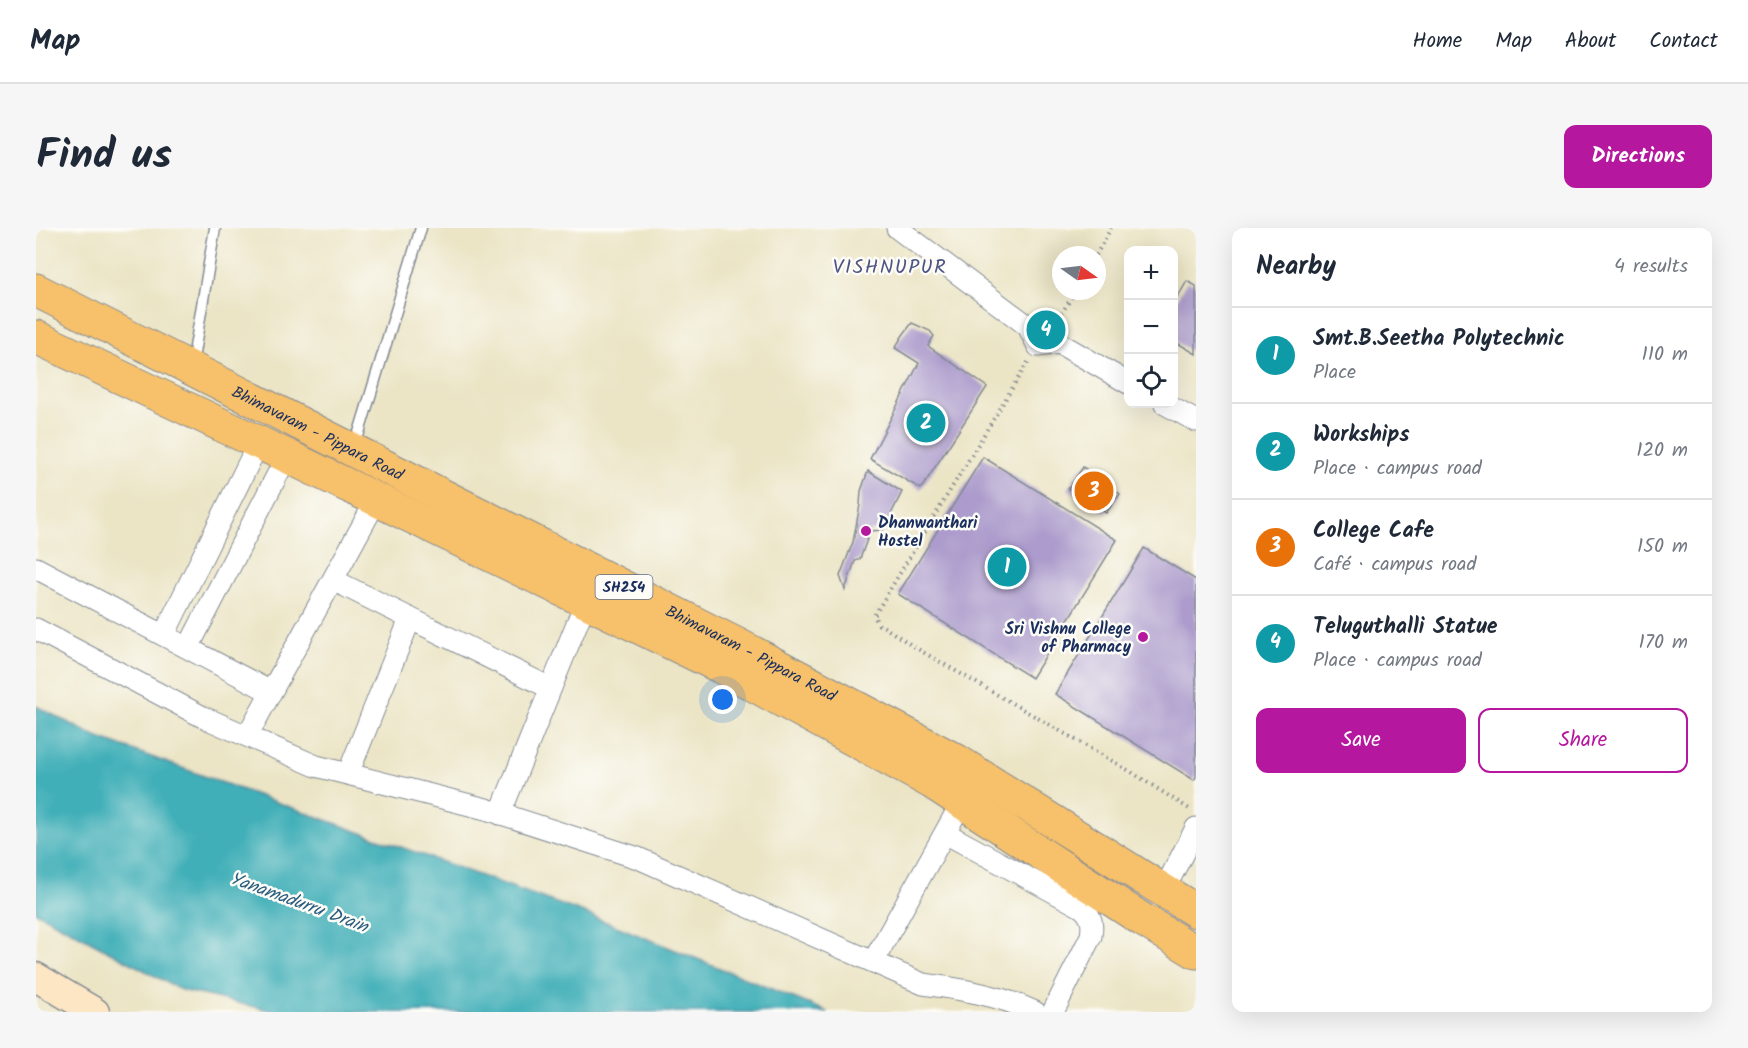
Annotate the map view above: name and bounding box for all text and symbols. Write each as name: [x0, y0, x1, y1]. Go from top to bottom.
text: Map: [30, 19, 81, 64]
text: Home: [1413, 25, 1462, 58]
text: Map: [1495, 25, 1532, 58]
text: About: [1565, 25, 1616, 58]
text: Contact: [1649, 25, 1718, 58]
text: Find us: [36, 123, 172, 190]
button: Directions: [1564, 125, 1712, 188]
north arrow: [1052, 246, 1106, 300]
map controls: [1124, 246, 1178, 408]
button: +: [1124, 246, 1178, 300]
text: Nearby: [1256, 246, 1336, 288]
text: 4 results: [1614, 251, 1688, 283]
district label: VISHNUPUR: [833, 252, 947, 284]
button: −: [1124, 300, 1178, 354]
pin: 4: [1026, 308, 1066, 352]
text: Smt.B.Seetha Polytechnic: [1313, 322, 1565, 357]
text: 1: [1272, 339, 1279, 371]
text: 110 m: [1642, 339, 1688, 371]
button: locate: [1124, 354, 1178, 408]
text: Place: [1313, 357, 1356, 389]
street label: Bhimavaram - Pippara Road: [227, 380, 408, 488]
pin: 2: [906, 400, 946, 446]
text: Workships: [1313, 418, 1410, 453]
text: 2: [1270, 435, 1281, 467]
text: 120 m: [1636, 435, 1688, 467]
text: Place · campus road: [1313, 453, 1482, 485]
pin: 3: [1074, 468, 1114, 514]
place label: Dhanwanthari Hostel: [878, 511, 978, 554]
text: College Cafe: [1313, 514, 1434, 549]
marker: Dhanwanthari Hostel: [859, 524, 873, 538]
text: 3: [1270, 531, 1281, 563]
text: 150 m: [1637, 531, 1688, 563]
pin: 1: [988, 544, 1026, 590]
text: Café · campus road: [1313, 549, 1476, 581]
road number: SH254: [596, 575, 652, 599]
street label: Bhimavaram - Pippara Road: [661, 599, 841, 709]
text: Teluguthalli Statue: [1313, 610, 1498, 645]
place label: Sri Vishnu College of Pharmacy: [1005, 617, 1132, 660]
text: 4: [1270, 627, 1281, 659]
text: 170 m: [1639, 627, 1688, 659]
marker: Sri Vishnu College of Pharmacy: [1136, 630, 1150, 644]
text: Place · campus road: [1313, 645, 1482, 677]
your location: [708, 685, 737, 714]
button: Save: [1256, 708, 1466, 773]
button: Share: [1478, 708, 1688, 773]
water label: Yanamadurru Drain: [225, 865, 373, 942]

